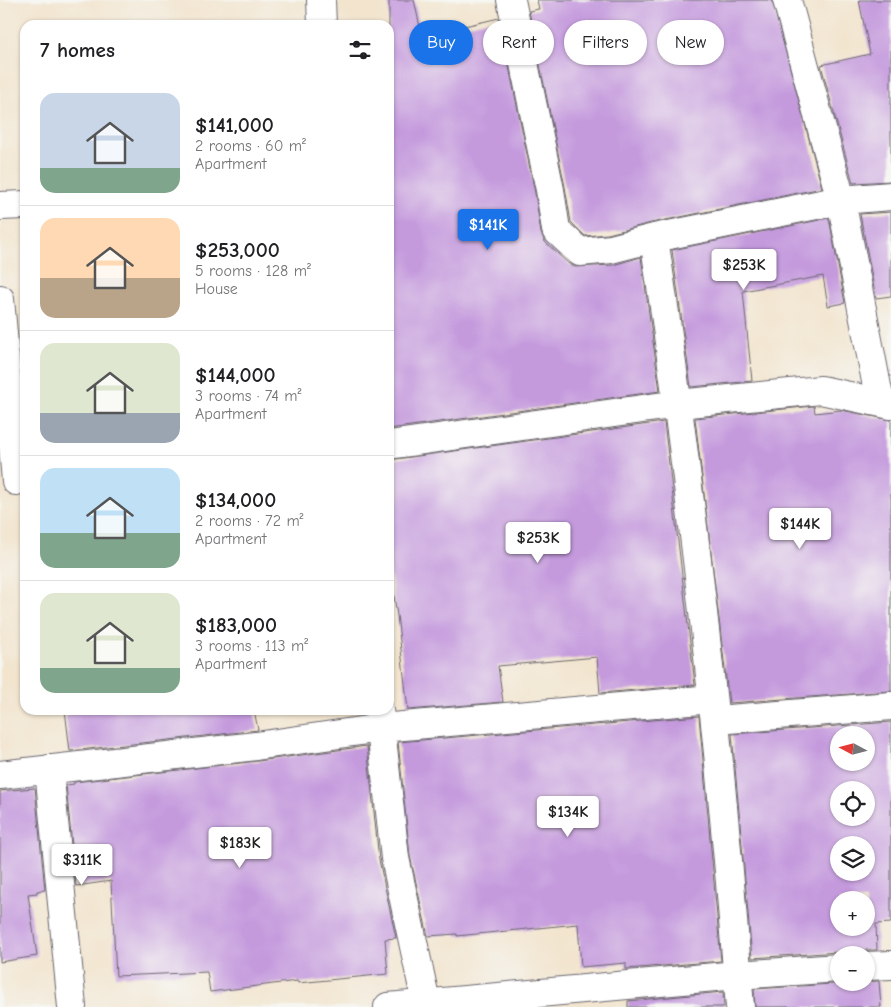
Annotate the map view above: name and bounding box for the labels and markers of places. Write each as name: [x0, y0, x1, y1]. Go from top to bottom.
pin: $141K: [453, 208, 523, 251]
pin: $253K: [709, 248, 779, 291]
pin: $144K: [765, 508, 835, 550]
pin: $253K: [503, 522, 573, 564]
pin: $134K: [533, 796, 603, 838]
pin: $183K: [205, 826, 275, 869]
pin: $311K: [47, 844, 117, 886]

